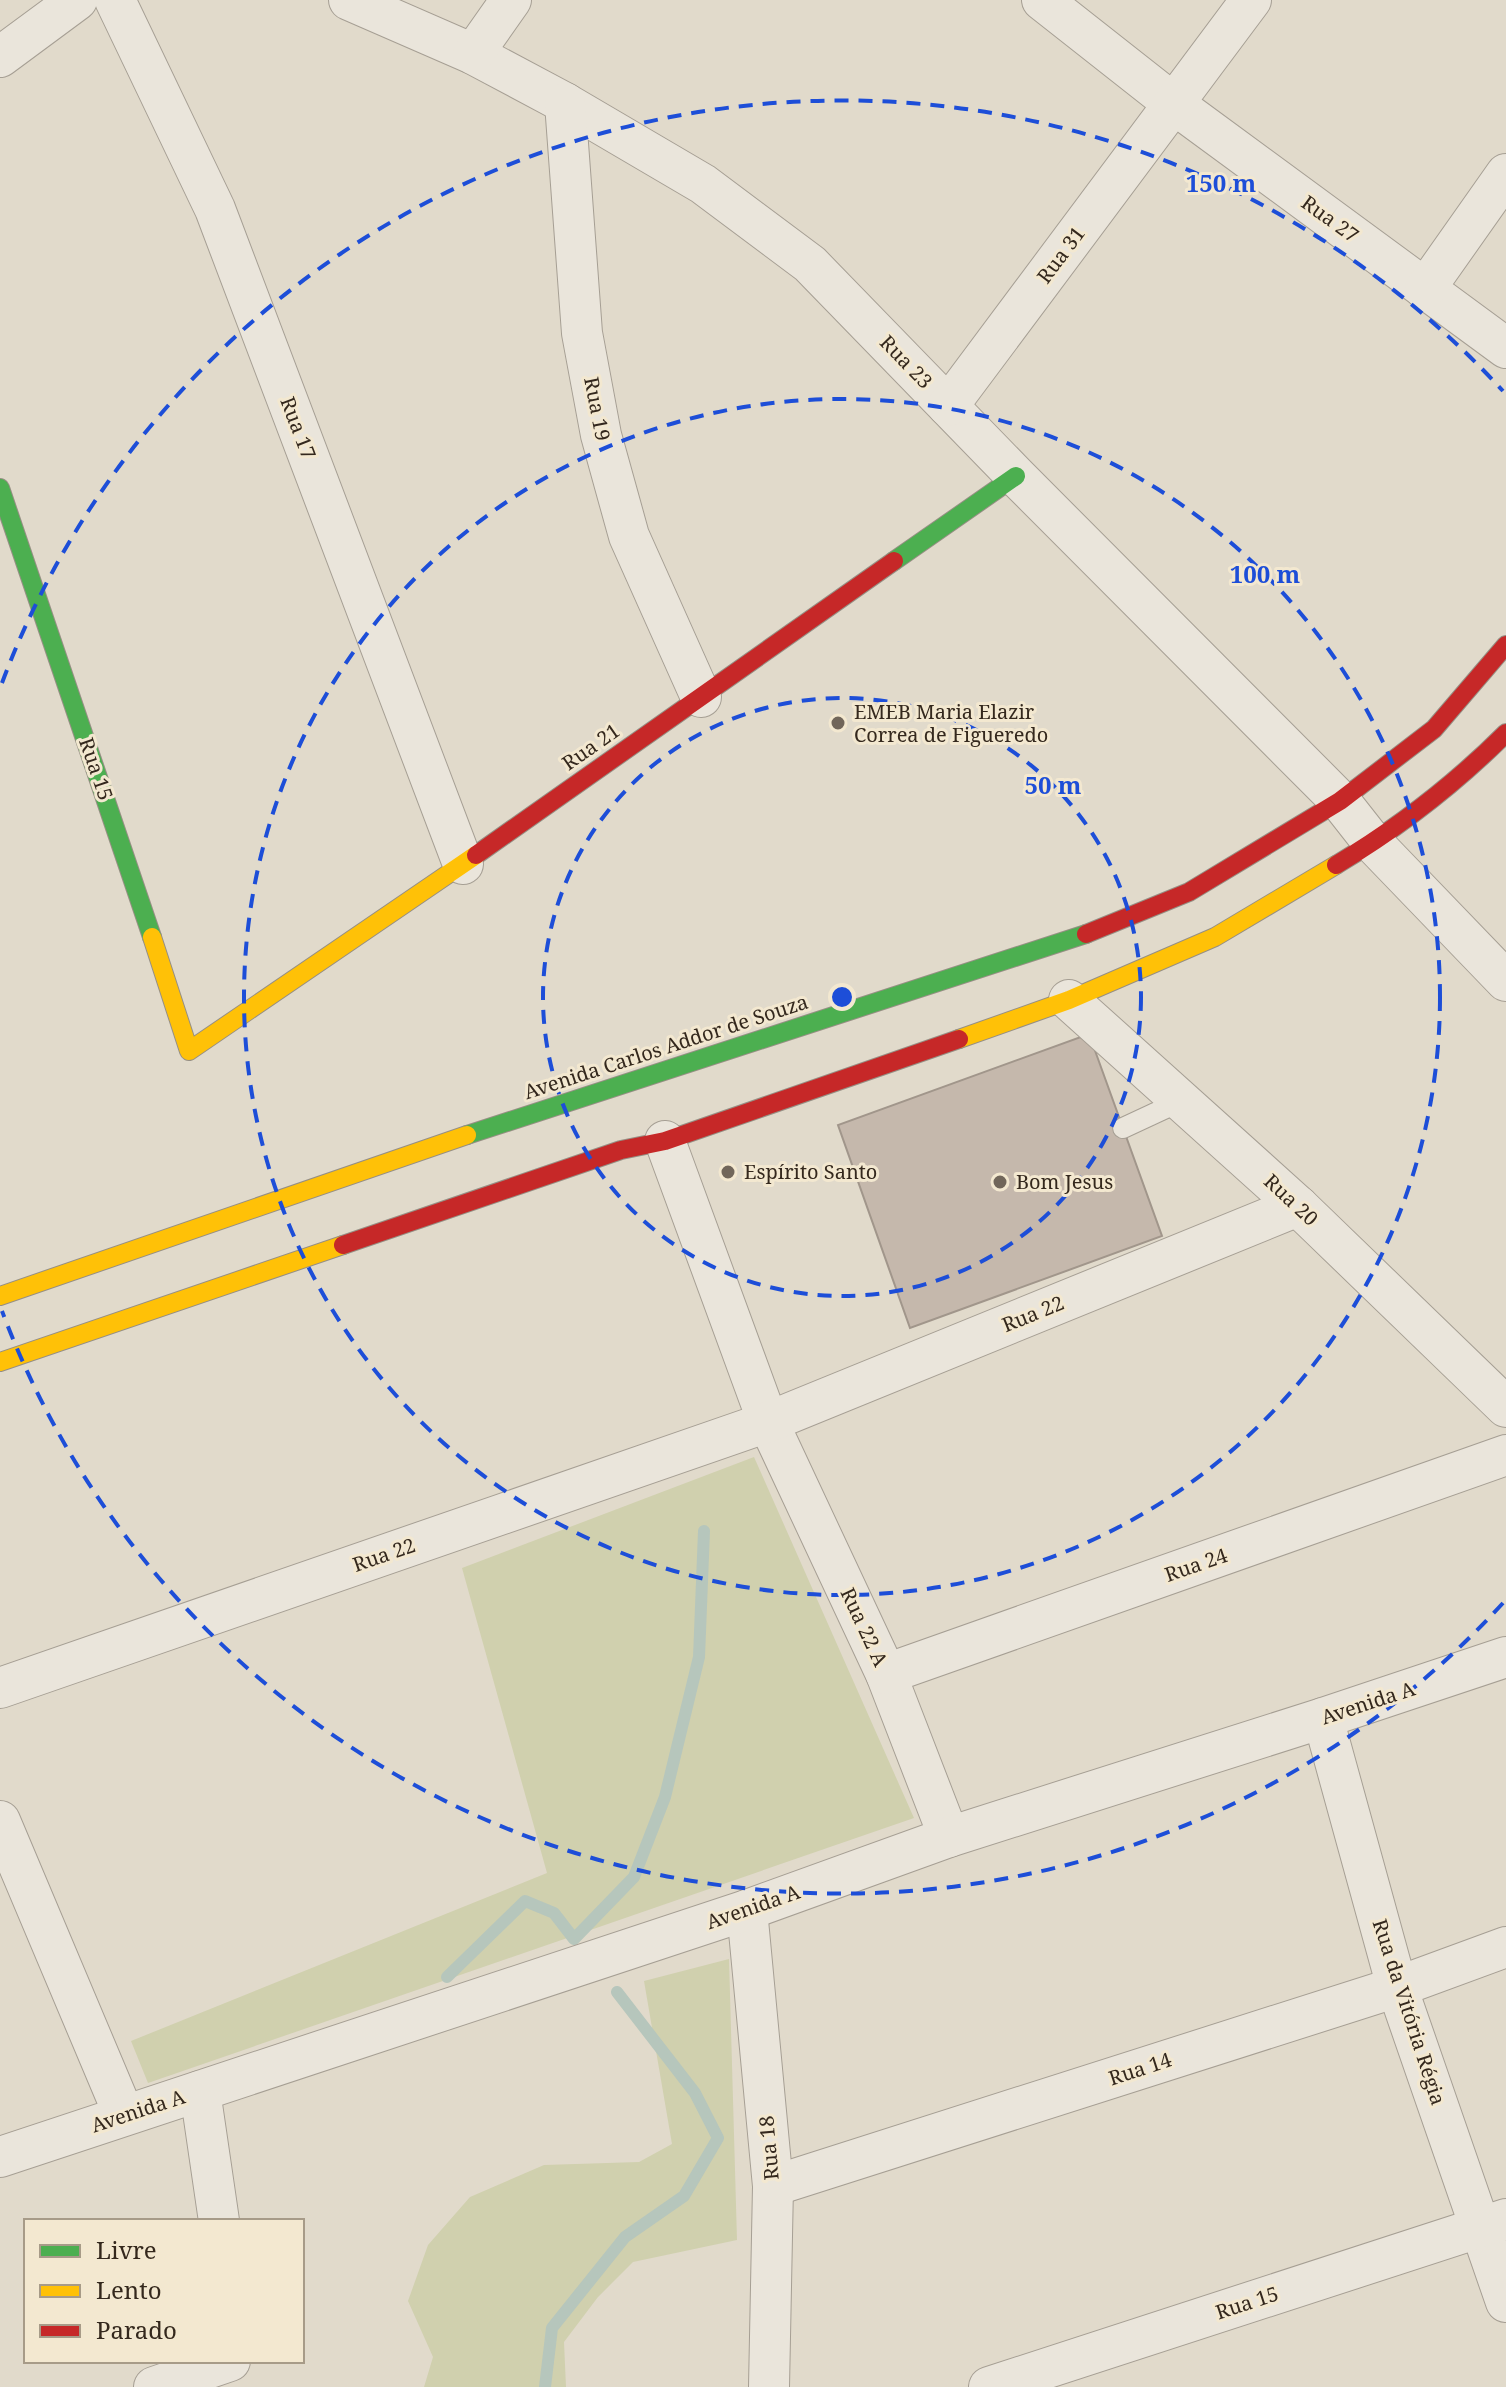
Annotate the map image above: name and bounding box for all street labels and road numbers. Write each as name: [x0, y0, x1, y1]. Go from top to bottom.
street label: Rua 27: [1296, 189, 1364, 249]
street label: Rua 31: [1030, 221, 1091, 289]
street label: Rua 23: [874, 329, 939, 394]
street label: Rua 19: [578, 375, 617, 443]
street label: Rua 17: [274, 393, 323, 463]
street label: Rua 21: [556, 717, 625, 776]
street label: Rua 15: [73, 734, 120, 804]
street label: Avenida Carlos Addor de Souza: [520, 988, 811, 1105]
street label: Rua 20: [1258, 1168, 1324, 1232]
street label: Rua 22: [998, 1289, 1068, 1338]
street label: Rua 22: [349, 1531, 419, 1578]
street label: Rua 24: [1161, 1541, 1231, 1588]
street label: Rua 22 A: [834, 1583, 895, 1671]
street label: Avenida A: [1317, 1674, 1419, 1730]
street label: Avenida A: [702, 1878, 804, 1935]
street label: Rua da Vitória Régia: [1367, 1915, 1452, 2108]
street label: Rua 14: [1105, 2046, 1175, 2091]
street label: Avenida A: [87, 2082, 189, 2138]
street label: Rua 18: [752, 2115, 785, 2181]
street label: Rua 15: [1212, 2280, 1282, 2325]

